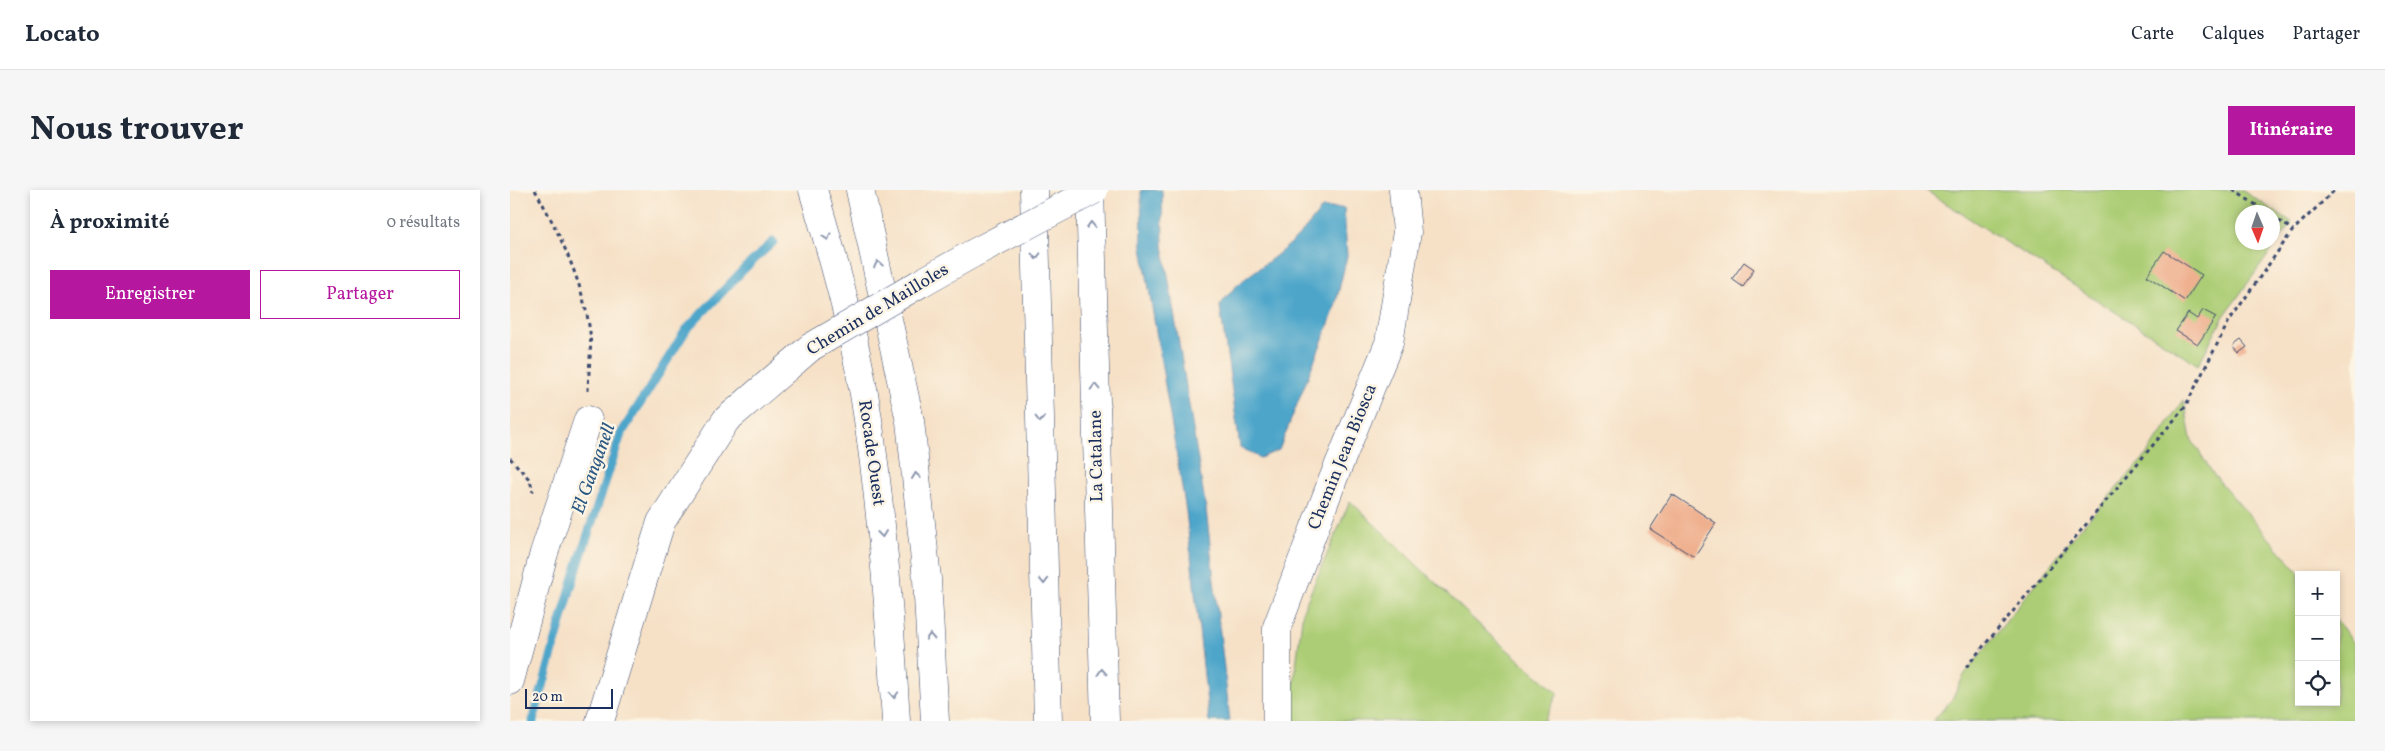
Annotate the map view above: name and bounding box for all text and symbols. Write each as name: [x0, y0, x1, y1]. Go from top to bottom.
text: Locato: [25, 18, 100, 52]
text: Carte: [2131, 22, 2174, 47]
text: Calques: [2202, 22, 2264, 47]
text: Partager: [2292, 22, 2360, 47]
text: Nous trouver: [30, 106, 244, 154]
button: Itinéraire: [2228, 106, 2355, 155]
north arrow: [2235, 205, 2280, 250]
text: À proximité: [50, 208, 169, 237]
text: 0 résultats: [386, 212, 460, 234]
one-way arrow: [1086, 221, 1096, 228]
one-way arrow: [821, 232, 831, 240]
one-way arrow: [1030, 252, 1041, 260]
street label: Chemin de Mailloles: [802, 258, 954, 362]
one-way arrow: [873, 260, 883, 269]
button: Enregistrer: [50, 270, 250, 319]
button: Partager: [260, 270, 460, 319]
street label: Chemin Jean Biosca: [1302, 380, 1384, 534]
one-way arrow: [1090, 383, 1100, 391]
street label: Rocade Ouest: [851, 398, 891, 508]
street label: La Catalane: [1084, 410, 1110, 502]
one-way arrow: [1034, 415, 1045, 423]
water label: El Ganganell: [566, 420, 623, 518]
one-way arrow: [911, 471, 922, 479]
one-way arrow: [876, 530, 887, 538]
map controls: [2295, 571, 2340, 706]
button: +: [2295, 571, 2340, 616]
one-way arrow: [1039, 578, 1049, 585]
button: −: [2295, 616, 2340, 661]
one-way arrow: [925, 633, 936, 641]
button: locate: [2295, 661, 2340, 706]
one-way arrow: [1097, 668, 1108, 676]
scale bar: [525, 686, 612, 709]
text: 20 m: [532, 688, 563, 707]
one-way arrow: [889, 692, 900, 700]

